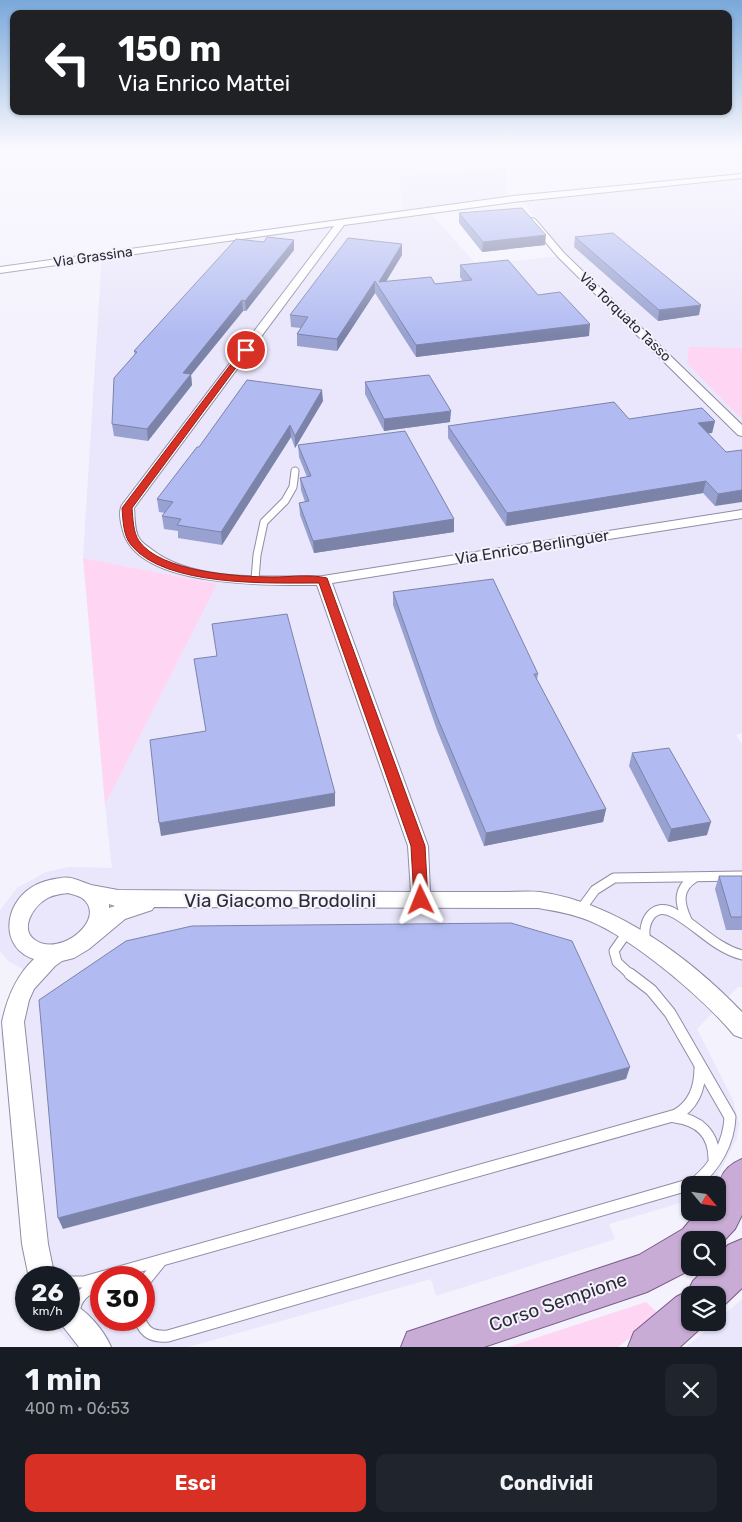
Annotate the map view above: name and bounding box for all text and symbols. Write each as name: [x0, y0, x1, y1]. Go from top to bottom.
text: 150 m: [118, 28, 221, 70]
icon: left: [35, 30, 100, 95]
text: Via Enrico Mattei: [118, 70, 290, 97]
street label: Via Grassina: [52, 243, 134, 271]
street label: Via Torquato Tasso: [576, 269, 674, 365]
pin: [225, 329, 267, 371]
icon: arrive: [232, 336, 260, 364]
street label: Via Enrico Berlinguer: [454, 525, 610, 569]
position arrow: [394, 873, 446, 925]
street label: Via Giacomo Brodolini: [184, 889, 376, 912]
north arrow: [681, 1176, 726, 1221]
map controls: [681, 1176, 726, 1331]
button: search: [681, 1231, 726, 1276]
speed limit sign: 30: [90, 1266, 155, 1331]
street label: Corso Sempione: [486, 1268, 630, 1336]
text: 26: [31, 1278, 64, 1307]
button: layers: [681, 1286, 726, 1331]
text: km/h: [33, 1304, 62, 1318]
text: 1 min: [25, 1362, 102, 1398]
button: close: [665, 1364, 717, 1416]
text: 400 m · 06:53: [25, 1399, 130, 1418]
button: Esci: [25, 1454, 366, 1512]
button: Condividi: [376, 1454, 717, 1512]

